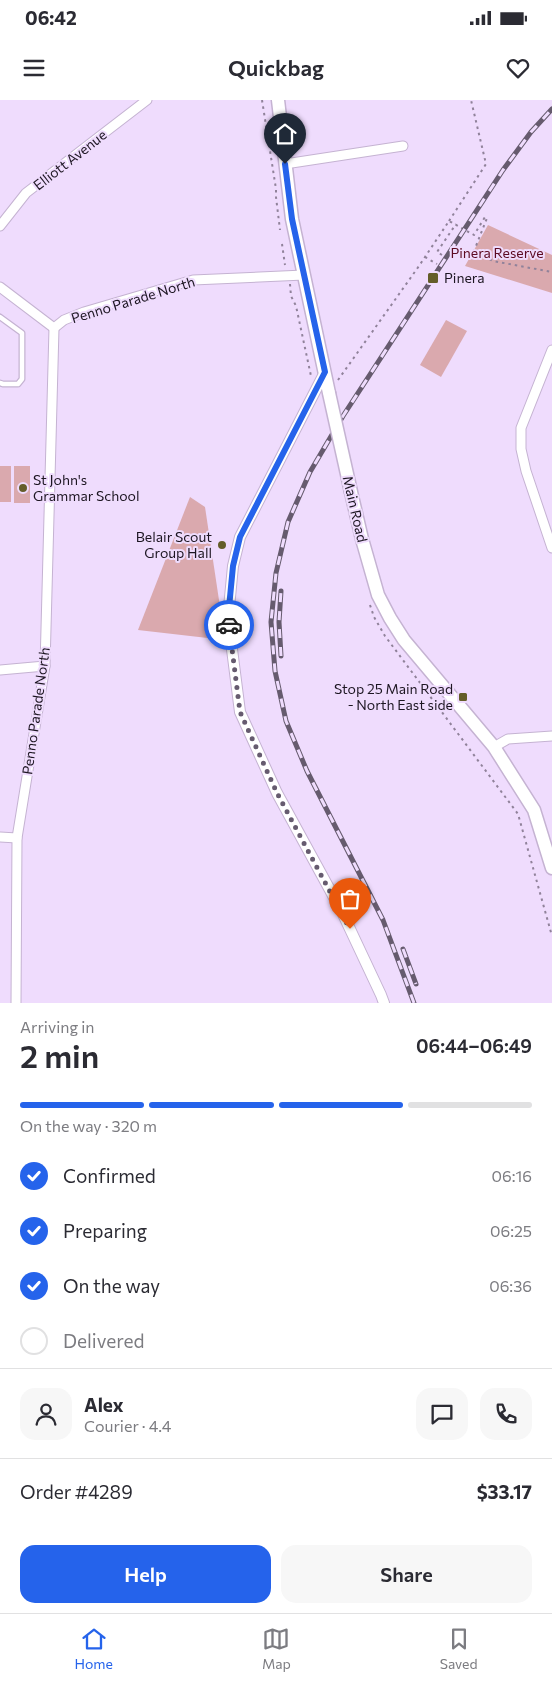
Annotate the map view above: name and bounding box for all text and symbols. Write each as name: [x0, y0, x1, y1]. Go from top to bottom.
text: 06:42: [25, 6, 77, 29]
icon: menu: [20, 54, 48, 82]
text: Quickbag: [228, 54, 324, 81]
icon: heart: [504, 54, 532, 82]
pin: [264, 113, 306, 164]
icon: home: [271, 120, 299, 148]
street label: Elliott Avenue: [30, 126, 110, 193]
park label: Pinera Reserve: [450, 244, 544, 261]
place label: Pinera: [444, 269, 485, 286]
marker: Pinera: [426, 271, 440, 285]
street label: Penno Parade North: [69, 273, 197, 326]
place label: St John's Grammar School: [33, 471, 140, 504]
street label: Main Road: [340, 474, 371, 544]
marker: St John's Grammar School: [17, 482, 29, 494]
place label: Belair Scout Group Hall: [136, 528, 212, 561]
marker: Belair Scout Group Hall: [216, 539, 228, 551]
courier: [204, 600, 254, 650]
icon: car: [215, 611, 243, 639]
street label: Penno Parade North: [18, 646, 53, 776]
place label: Stop 25 Main Road - North East side: [334, 680, 453, 713]
marker: Stop 25 Main Road - North East side: [457, 691, 469, 703]
pin: [329, 878, 371, 929]
icon: bag: [336, 885, 364, 913]
text: Arriving in: [20, 1017, 94, 1036]
text: 06:44–06:49: [416, 1034, 532, 1057]
text: 2 min: [20, 1035, 99, 1075]
text: On the way · 320 m: [20, 1116, 157, 1135]
icon: check: [20, 1162, 48, 1190]
text: Confirmed: [63, 1164, 156, 1187]
text: 06:16: [492, 1166, 532, 1185]
icon: check: [20, 1217, 48, 1245]
text: Preparing: [63, 1219, 147, 1242]
text: 06:25: [490, 1221, 532, 1240]
icon: check: [20, 1272, 48, 1300]
text: On the way: [63, 1274, 160, 1297]
text: 06:36: [489, 1276, 532, 1295]
text: Delivered: [63, 1329, 144, 1352]
button: person: [20, 1388, 72, 1440]
button: chat: [416, 1388, 468, 1440]
button: phone: [480, 1388, 532, 1440]
text: Alex: [84, 1393, 124, 1416]
text: Courier · 4.4: [84, 1416, 171, 1435]
text: Order #4289: [20, 1480, 133, 1503]
text: $33.17: [477, 1480, 532, 1503]
button: Help: [20, 1545, 271, 1603]
button: Share: [281, 1545, 532, 1603]
tab: Home: [74, 1625, 113, 1672]
tab: Map: [262, 1625, 291, 1672]
tab: Saved: [440, 1625, 478, 1672]

